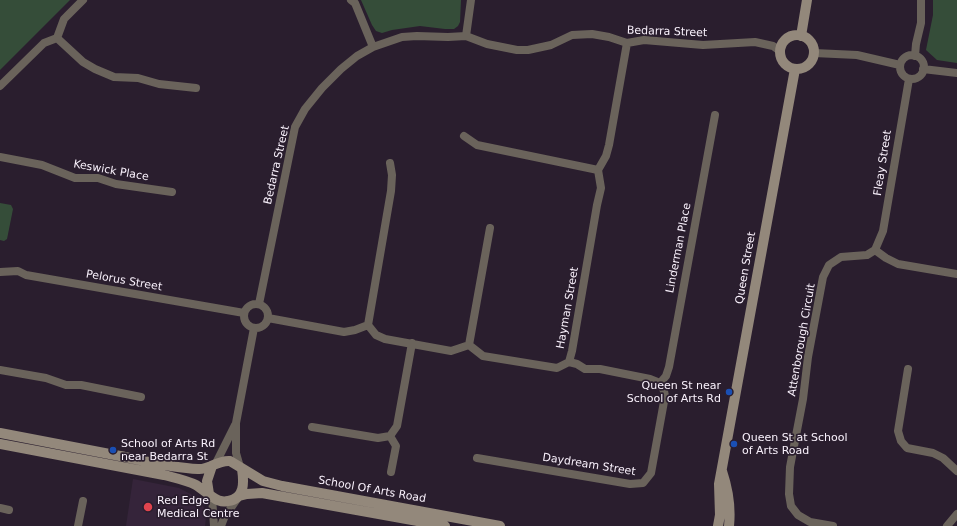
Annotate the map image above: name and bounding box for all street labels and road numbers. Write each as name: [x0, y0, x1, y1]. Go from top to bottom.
street label: Bedarra Street: [627, 24, 707, 40]
street label: Bedarra Street: [262, 124, 292, 206]
street label: Fleay Street: [871, 129, 895, 197]
street label: Keswick Place: [72, 158, 150, 184]
street label: Linderman Place: [664, 202, 694, 294]
street label: Queen Street: [733, 231, 759, 305]
street label: Hayman Street: [554, 266, 582, 350]
street label: Pelorus Street: [85, 268, 163, 294]
street label: Attenborough Circuit: [786, 283, 818, 397]
street label: Daydream Street: [541, 451, 637, 479]
street label: School Of Arts Road: [317, 474, 427, 506]

